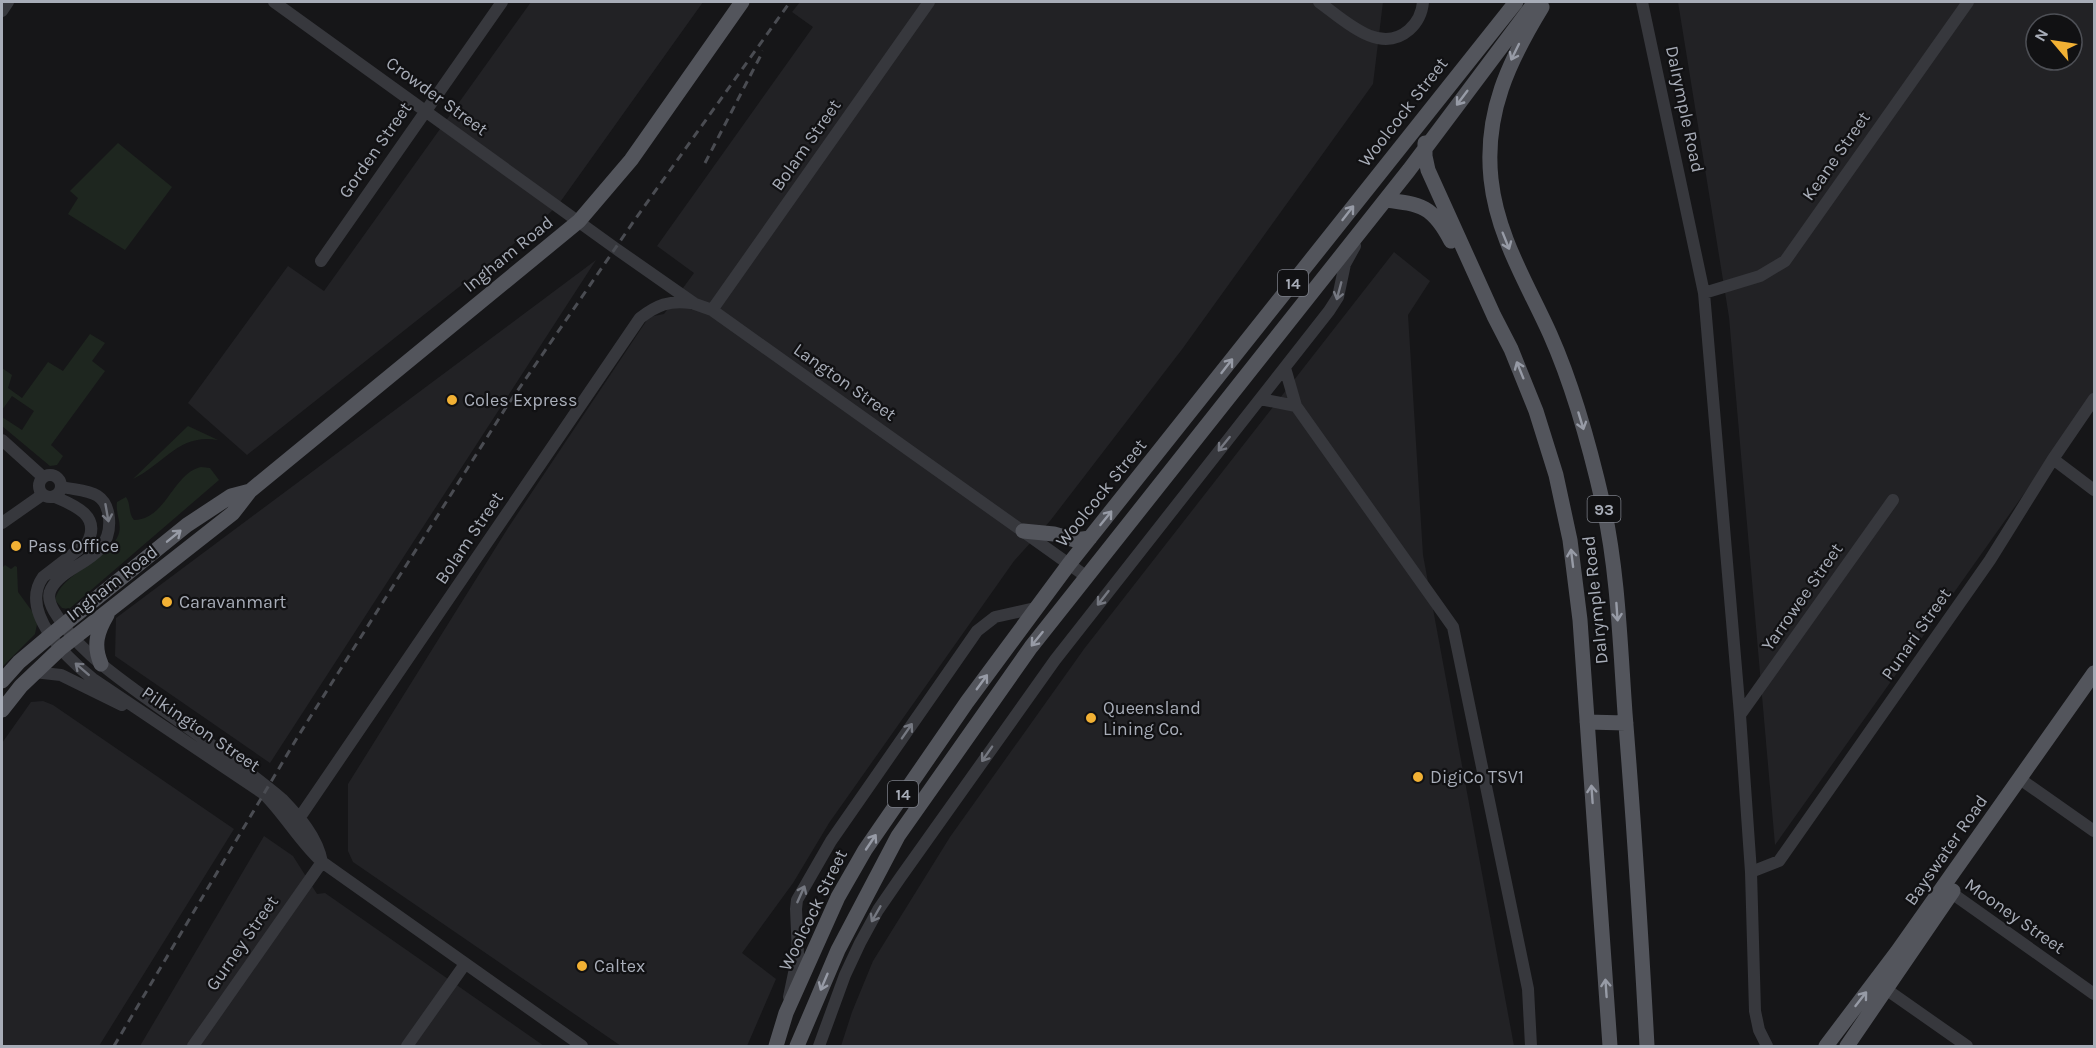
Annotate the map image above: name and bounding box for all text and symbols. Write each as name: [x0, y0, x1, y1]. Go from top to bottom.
north arrow: [2024, 12, 2084, 72]
text: N: [2030, 25, 2052, 45]
one-way arrow: [1509, 43, 1521, 61]
street label: Dalrymple Road: [1661, 44, 1709, 174]
street label: Crowder Street: [382, 52, 492, 140]
street label: Woolcock Street: [1354, 53, 1453, 171]
one-way arrow: [1455, 90, 1468, 106]
street label: Bolam Street: [766, 95, 846, 195]
street label: Gorden Street: [334, 97, 416, 202]
street label: Keane Street: [1797, 107, 1875, 205]
one-way arrow: [1342, 205, 1355, 221]
street label: Ingham Road: [459, 211, 557, 297]
one-way arrow: [1501, 231, 1512, 250]
road number: 14: [1278, 270, 1308, 296]
one-way arrow: [1332, 281, 1344, 300]
street label: Langton Street: [789, 338, 901, 426]
one-way arrow: [1221, 358, 1234, 374]
one-way arrow: [1514, 362, 1525, 380]
place label: Coles Express: [464, 389, 577, 411]
marker: Coles Express: [445, 393, 459, 407]
one-way arrow: [1576, 411, 1587, 430]
street label: Woolcock Street: [1051, 434, 1151, 551]
one-way arrow: [1217, 436, 1230, 452]
street label: Bolam Street: [430, 488, 508, 588]
road number: 93: [1588, 496, 1620, 522]
one-way arrow: [102, 503, 113, 522]
one-way arrow: [1099, 511, 1112, 527]
one-way arrow: [166, 529, 181, 543]
place label: Pass Office: [28, 535, 119, 557]
street label: Dalrymple Road: [1577, 535, 1613, 665]
marker: Pass Office: [9, 539, 23, 553]
street label: Yarrowee Street: [1757, 539, 1847, 655]
street label: Ingham Road: [62, 541, 162, 625]
one-way arrow: [1567, 548, 1578, 568]
street label: Punari Street: [1876, 584, 1956, 684]
one-way arrow: [1097, 589, 1110, 605]
place label: Caravanmart: [179, 591, 286, 613]
marker: Caravanmart: [160, 595, 174, 609]
one-way arrow: [1612, 601, 1623, 621]
one-way arrow: [1031, 630, 1044, 646]
one-way arrow: [75, 662, 90, 676]
one-way arrow: [976, 674, 988, 690]
street label: Pilkington Street: [138, 681, 265, 777]
place label: Queensland Lining Co.: [1103, 697, 1201, 740]
marker: Queensland Lining Co.: [1084, 711, 1098, 725]
one-way arrow: [901, 724, 913, 740]
one-way arrow: [981, 746, 993, 762]
place label: DigiCo TSV1: [1430, 766, 1524, 788]
marker: DigiCo TSV1: [1411, 770, 1425, 784]
road number: 14: [888, 781, 918, 807]
one-way arrow: [1586, 784, 1597, 804]
street label: Bayswater Road: [1900, 790, 1992, 910]
one-way arrow: [864, 833, 877, 850]
street label: Woolcock Street: [774, 845, 852, 974]
street label: Mooney Street: [1961, 873, 2069, 959]
one-way arrow: [796, 886, 807, 904]
street label: Gurney Street: [201, 891, 283, 995]
one-way arrow: [870, 905, 882, 922]
place label: Caltex: [594, 955, 645, 977]
marker: Caltex: [575, 959, 589, 973]
one-way arrow: [818, 972, 829, 990]
one-way arrow: [1600, 979, 1611, 999]
one-way arrow: [1855, 992, 1867, 1008]

